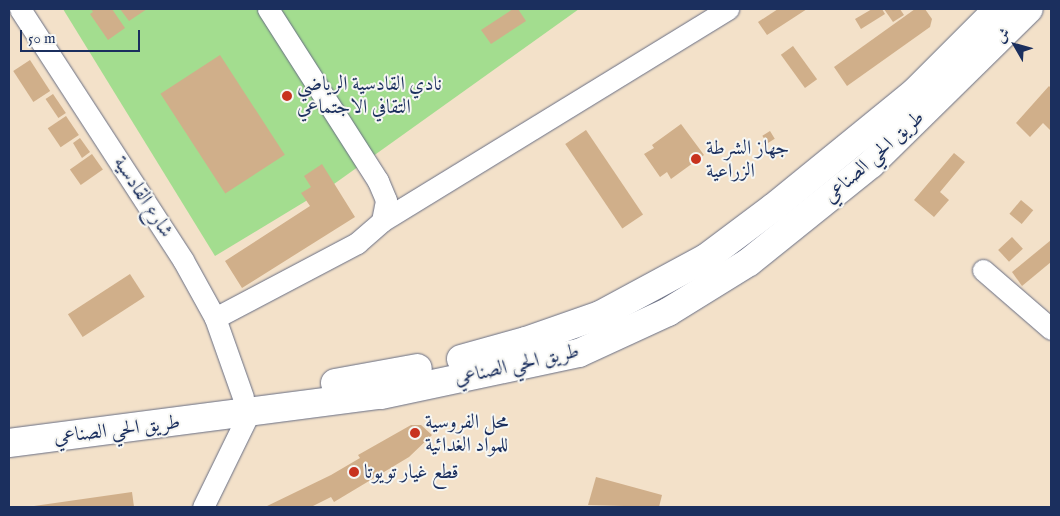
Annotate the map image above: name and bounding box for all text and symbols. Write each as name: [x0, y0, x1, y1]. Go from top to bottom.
scale bar: [22, 20, 142, 52]
north arrow: [990, 20, 1040, 70]
text: ش: [992, 25, 1015, 47]
text: 50 m: [28, 29, 56, 48]
place label: نادي القادسية الرياضي التقافي الاجتماعي: [297, 72, 442, 119]
marker: نادي القادسية الرياضي التقافي الاجتماعي: [281, 90, 293, 102]
street label: طريق الحي الصناعي: [819, 106, 929, 208]
place label: جهاز الشرطة الزراعية: [706, 136, 789, 183]
street label: شارع القادسية: [108, 152, 178, 242]
marker: جهاز الشرطة الزراعية: [690, 153, 702, 165]
street label: طريق الحي الصناعي: [452, 339, 582, 391]
street label: طريق الحي الصناعي: [52, 410, 182, 450]
place label: محل الفروسية للمواد الغدائية: [425, 410, 508, 457]
marker: محل الفروسية للمواد الغدائية: [409, 427, 421, 439]
place label: قطع غيار تويوتا: [364, 460, 459, 484]
marker: قطع غيار تويوتا: [348, 466, 360, 478]

